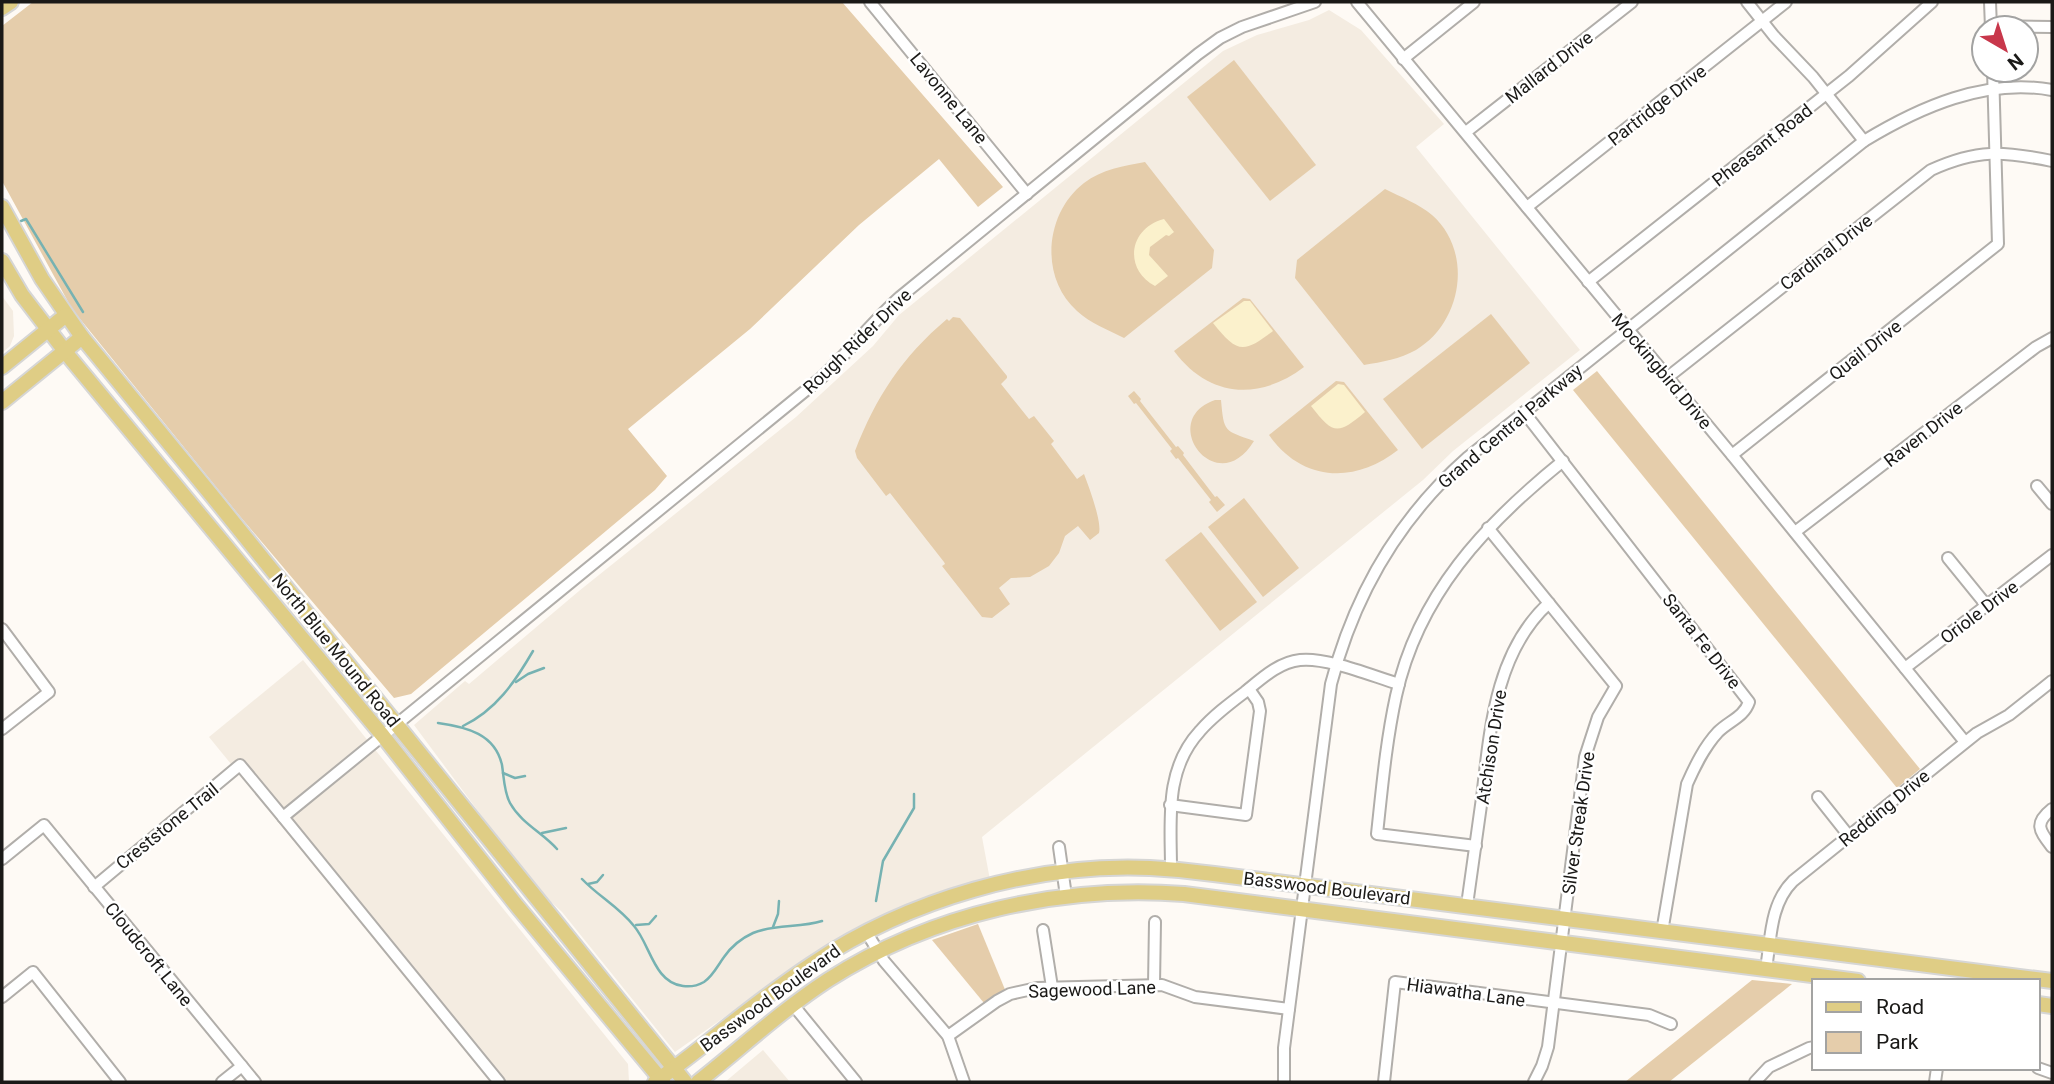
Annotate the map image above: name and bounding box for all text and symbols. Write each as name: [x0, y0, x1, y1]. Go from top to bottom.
north arrow: [1970, 14, 2040, 84]
street label: Mallard Drive: [1501, 26, 1597, 108]
street label: Lavonne Lane: [906, 48, 992, 148]
text: N: [2003, 49, 2028, 75]
street label: Partridge Drive: [1604, 60, 1710, 150]
street label: Pheasant Road: [1708, 99, 1816, 191]
street label: Cardinal Drive: [1776, 210, 1876, 294]
street label: Rough Rider Drive: [799, 284, 915, 398]
street label: Mockingbird Drive: [1608, 309, 1716, 433]
street label: Quail Drive: [1825, 315, 1905, 385]
street label: Grand Central Parkway: [1434, 359, 1587, 492]
street label: Raven Drive: [1880, 397, 1966, 471]
street label: North Blue Mound Road: [268, 569, 404, 731]
street label: Oriole Drive: [1936, 576, 2022, 648]
street label: Santa Fe Drive: [1658, 589, 1746, 693]
street label: Atchison Drive: [1472, 688, 1510, 806]
street label: Silver Streak Drive: [1558, 750, 1598, 896]
street label: Redding Drive: [1835, 765, 1933, 851]
street label: Creststone Trail: [112, 778, 222, 874]
street label: Basswood Boulevard: [1242, 867, 1412, 909]
street label: Cloudcroft Lane: [101, 898, 197, 1010]
street label: Basswood Boulevard: [696, 940, 844, 1056]
street label: Hiawatha Lane: [1405, 973, 1527, 1011]
street label: Sagewood Lane: [1028, 976, 1156, 1002]
legend: [1812, 979, 2040, 1070]
text: Road: [1876, 995, 1924, 1019]
text: Park: [1876, 1030, 1919, 1054]

